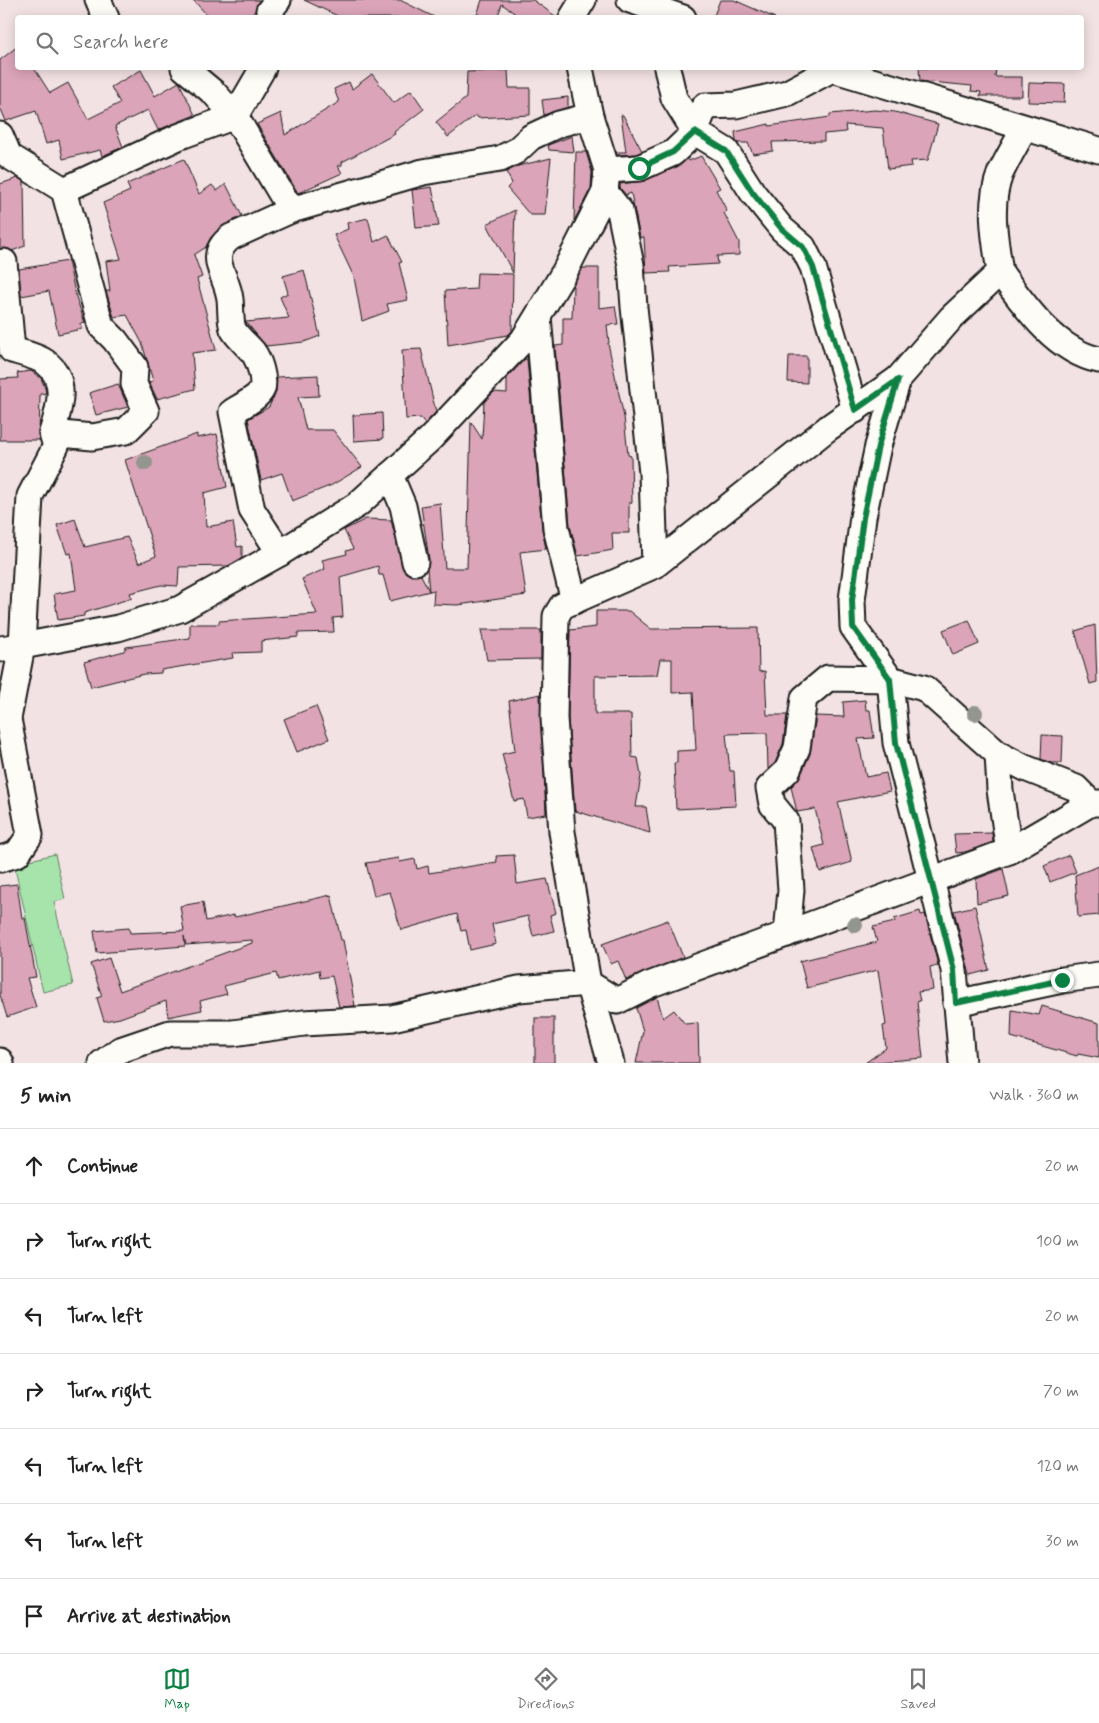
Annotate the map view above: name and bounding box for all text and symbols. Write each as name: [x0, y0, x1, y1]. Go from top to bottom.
search box: [15, 15, 1084, 70]
icon: search: [33, 29, 61, 57]
text: Search here: [73, 30, 169, 55]
route start: [628, 157, 651, 180]
route end: [1051, 969, 1074, 992]
text: 5 min: [20, 1082, 72, 1110]
text: Walk · 360 m: [989, 1085, 1079, 1106]
icon: ahead: [20, 1152, 48, 1180]
text: Continue: [67, 1154, 138, 1179]
text: 20 m: [1045, 1156, 1079, 1177]
icon: right: [20, 1227, 48, 1255]
text: Turn right: [67, 1229, 151, 1254]
text: 100 m: [1036, 1231, 1079, 1252]
icon: left: [20, 1302, 48, 1330]
text: Turn left: [67, 1304, 143, 1329]
text: 20 m: [1045, 1306, 1079, 1327]
icon: right: [20, 1377, 48, 1405]
text: Turn right: [67, 1379, 151, 1404]
text: 70 m: [1043, 1381, 1079, 1402]
icon: left: [20, 1452, 48, 1480]
text: Turn left: [67, 1454, 143, 1479]
text: 120 m: [1037, 1456, 1079, 1477]
icon: left: [20, 1527, 48, 1555]
text: Turn left: [67, 1529, 143, 1554]
text: 30 m: [1046, 1531, 1079, 1552]
icon: arrive: [20, 1602, 48, 1630]
text: Arrive at destination: [67, 1604, 231, 1629]
tab: Map: [163, 1665, 191, 1713]
tab: Directions: [517, 1665, 575, 1713]
tab: Saved: [901, 1665, 936, 1713]

